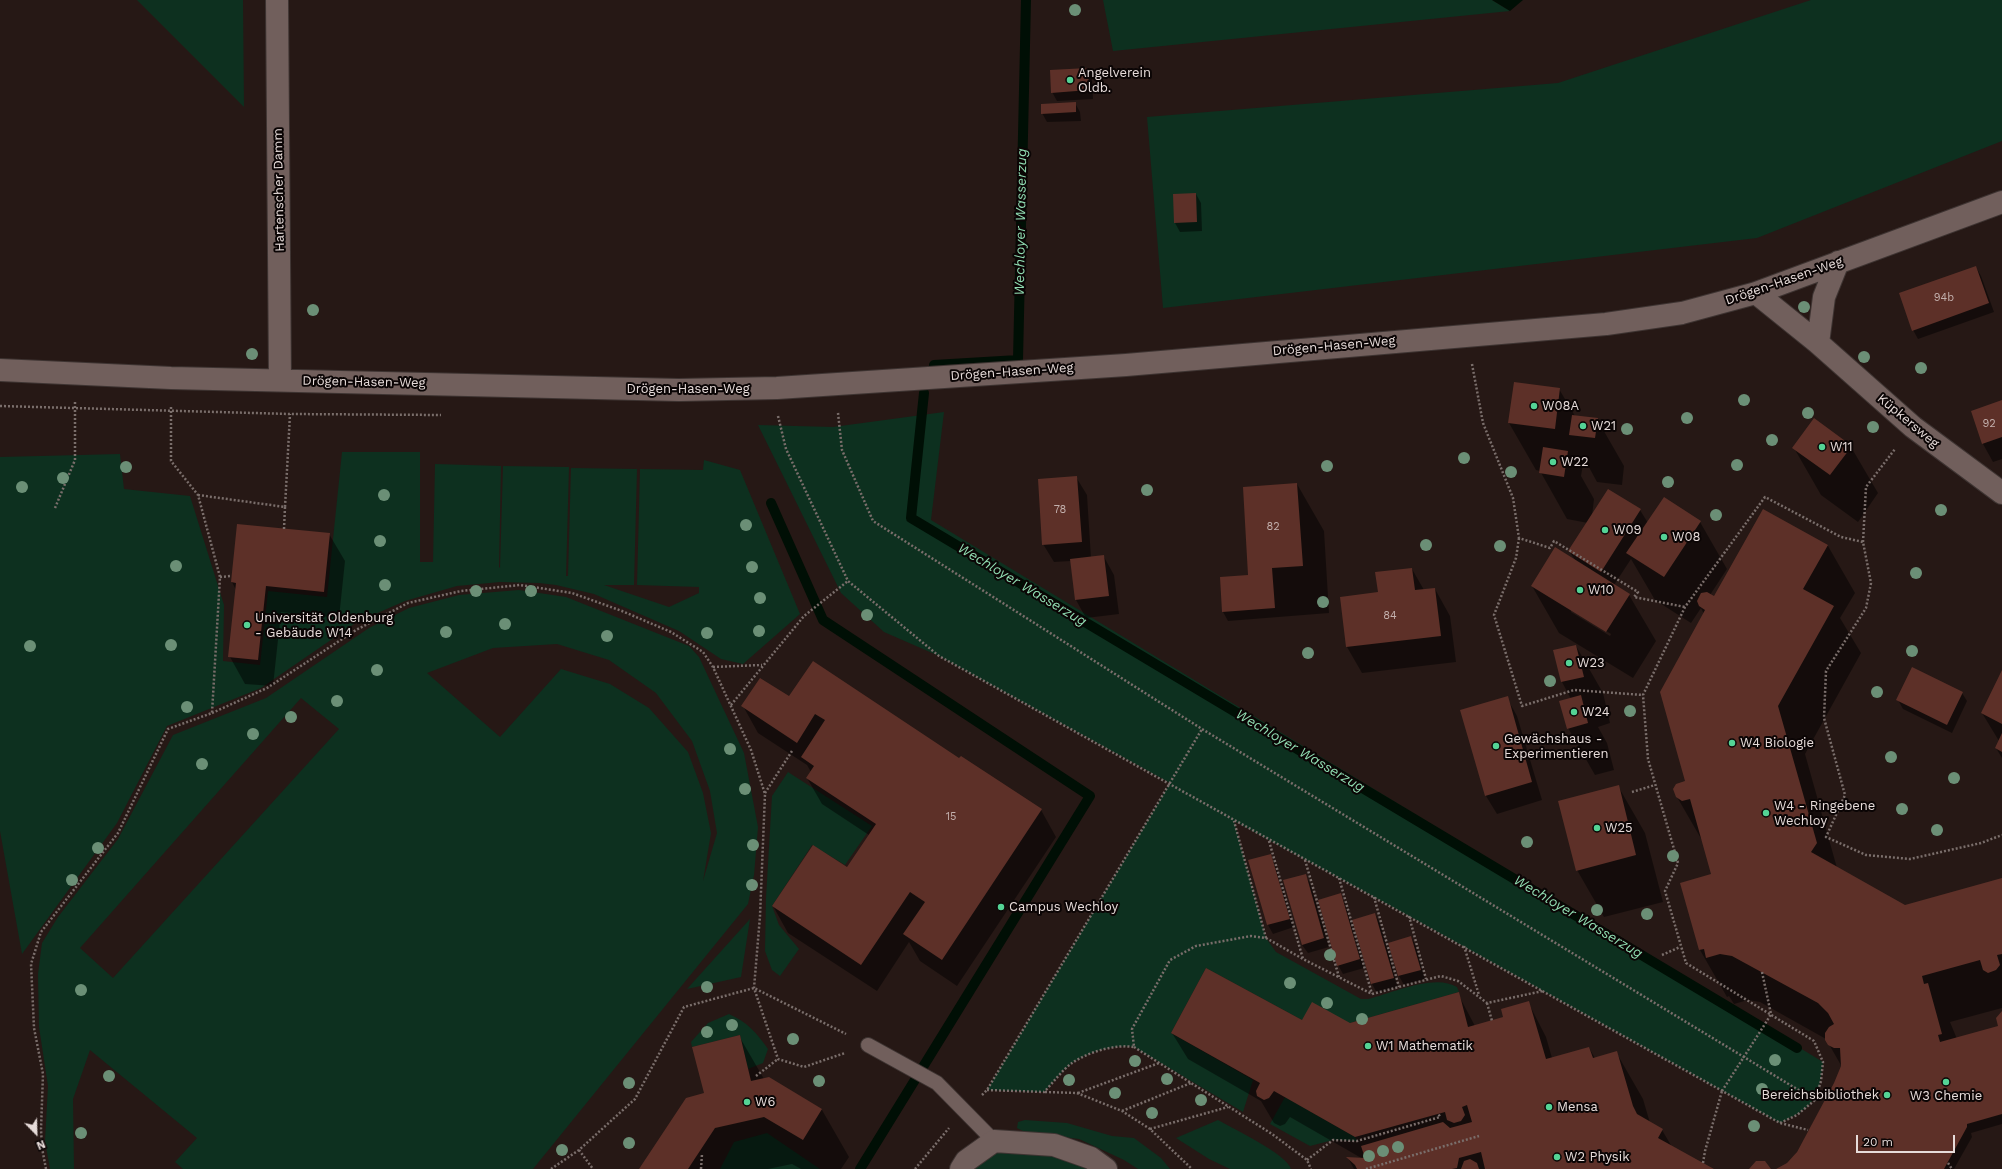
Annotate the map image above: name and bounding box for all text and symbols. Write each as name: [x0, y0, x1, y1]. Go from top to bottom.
place label: Angelverein Oldb.: [1078, 65, 1151, 96]
marker: Angelverein Oldb.: [1065, 75, 1075, 85]
street label: Hartenscher Damm: [270, 128, 288, 252]
water label: Wechloyer Wasserzug: [1011, 148, 1031, 296]
street label: Drögen-Hasen-Weg: [1723, 254, 1845, 308]
house number: 94b: [1934, 291, 1954, 305]
street label: Drögen-Hasen-Weg: [1272, 333, 1396, 359]
street label: Drögen-Hasen-Weg: [950, 360, 1074, 384]
street label: Drögen-Hasen-Weg: [302, 373, 426, 391]
street label: Drögen-Hasen-Weg: [626, 381, 750, 397]
street label: Küpkersweg: [1874, 391, 1942, 451]
place label: W08A: [1542, 398, 1579, 414]
marker: W08A: [1529, 401, 1539, 411]
house number: 92: [1982, 417, 1996, 431]
place label: W21: [1591, 418, 1616, 434]
marker: W21: [1578, 421, 1588, 431]
place label: W11: [1830, 439, 1853, 455]
marker: W11: [1817, 442, 1827, 452]
place label: W22: [1561, 454, 1589, 470]
marker: W22: [1548, 457, 1558, 467]
house number: 78: [1054, 503, 1066, 517]
house number: 82: [1266, 520, 1280, 534]
place label: W09: [1613, 522, 1642, 538]
marker: W09: [1600, 525, 1610, 535]
place label: W08: [1672, 529, 1701, 545]
marker: W08: [1659, 532, 1669, 542]
water label: Wechloyer Wasserzug: [955, 540, 1089, 630]
place label: W10: [1588, 582, 1614, 598]
marker: W10: [1575, 585, 1585, 595]
house number: 84: [1383, 609, 1397, 623]
place label: Universität Oldenburg - Gebäude W14: [255, 610, 393, 641]
marker: Universität Oldenburg - Gebäude W14: [242, 620, 252, 630]
place label: W23: [1577, 655, 1605, 671]
marker: W23: [1564, 658, 1574, 668]
place label: W24: [1582, 704, 1610, 720]
water label: Wechloyer Wasserzug: [1233, 706, 1367, 796]
marker: W24: [1569, 707, 1579, 717]
place label: Gewächshaus - Experimentieren: [1504, 731, 1609, 762]
place label: W4 Biologie: [1740, 735, 1814, 751]
marker: W4 Biologie: [1727, 738, 1737, 748]
marker: Gewächshaus - Experimentieren: [1491, 741, 1501, 751]
place label: W4 - Ringebene Wechloy: [1774, 798, 1875, 829]
marker: W4 - Ringebene Wechloy: [1761, 808, 1771, 818]
house number: 15: [946, 810, 956, 824]
place label: W25: [1605, 820, 1633, 836]
marker: W25: [1592, 823, 1602, 833]
water label: Wechloyer Wasserzug: [1511, 872, 1645, 962]
place label: Campus Wechloy: [1009, 899, 1118, 915]
marker: Campus Wechloy: [996, 902, 1006, 912]
place label: W1 Mathematik: [1376, 1038, 1473, 1054]
marker: W1 Mathematik: [1363, 1041, 1373, 1051]
marker: W3 Chemie: [1941, 1077, 1951, 1087]
place label: Bereichsbibliothek: [1762, 1087, 1879, 1103]
place label: W3 Chemie: [1910, 1088, 1982, 1104]
marker: Bereichsbibliothek: [1882, 1090, 1892, 1100]
place label: W6: [755, 1094, 775, 1110]
marker: W6: [742, 1097, 752, 1107]
place label: Mensa: [1557, 1099, 1598, 1115]
marker: Mensa: [1544, 1102, 1554, 1112]
north arrow: [16, 1113, 56, 1153]
scale bar: [1858, 1127, 1957, 1153]
text: 20 m: [1863, 1135, 1893, 1149]
text: N: [35, 1137, 47, 1152]
place label: W2 Physik: [1565, 1149, 1630, 1165]
marker: W2 Physik: [1552, 1152, 1562, 1162]

